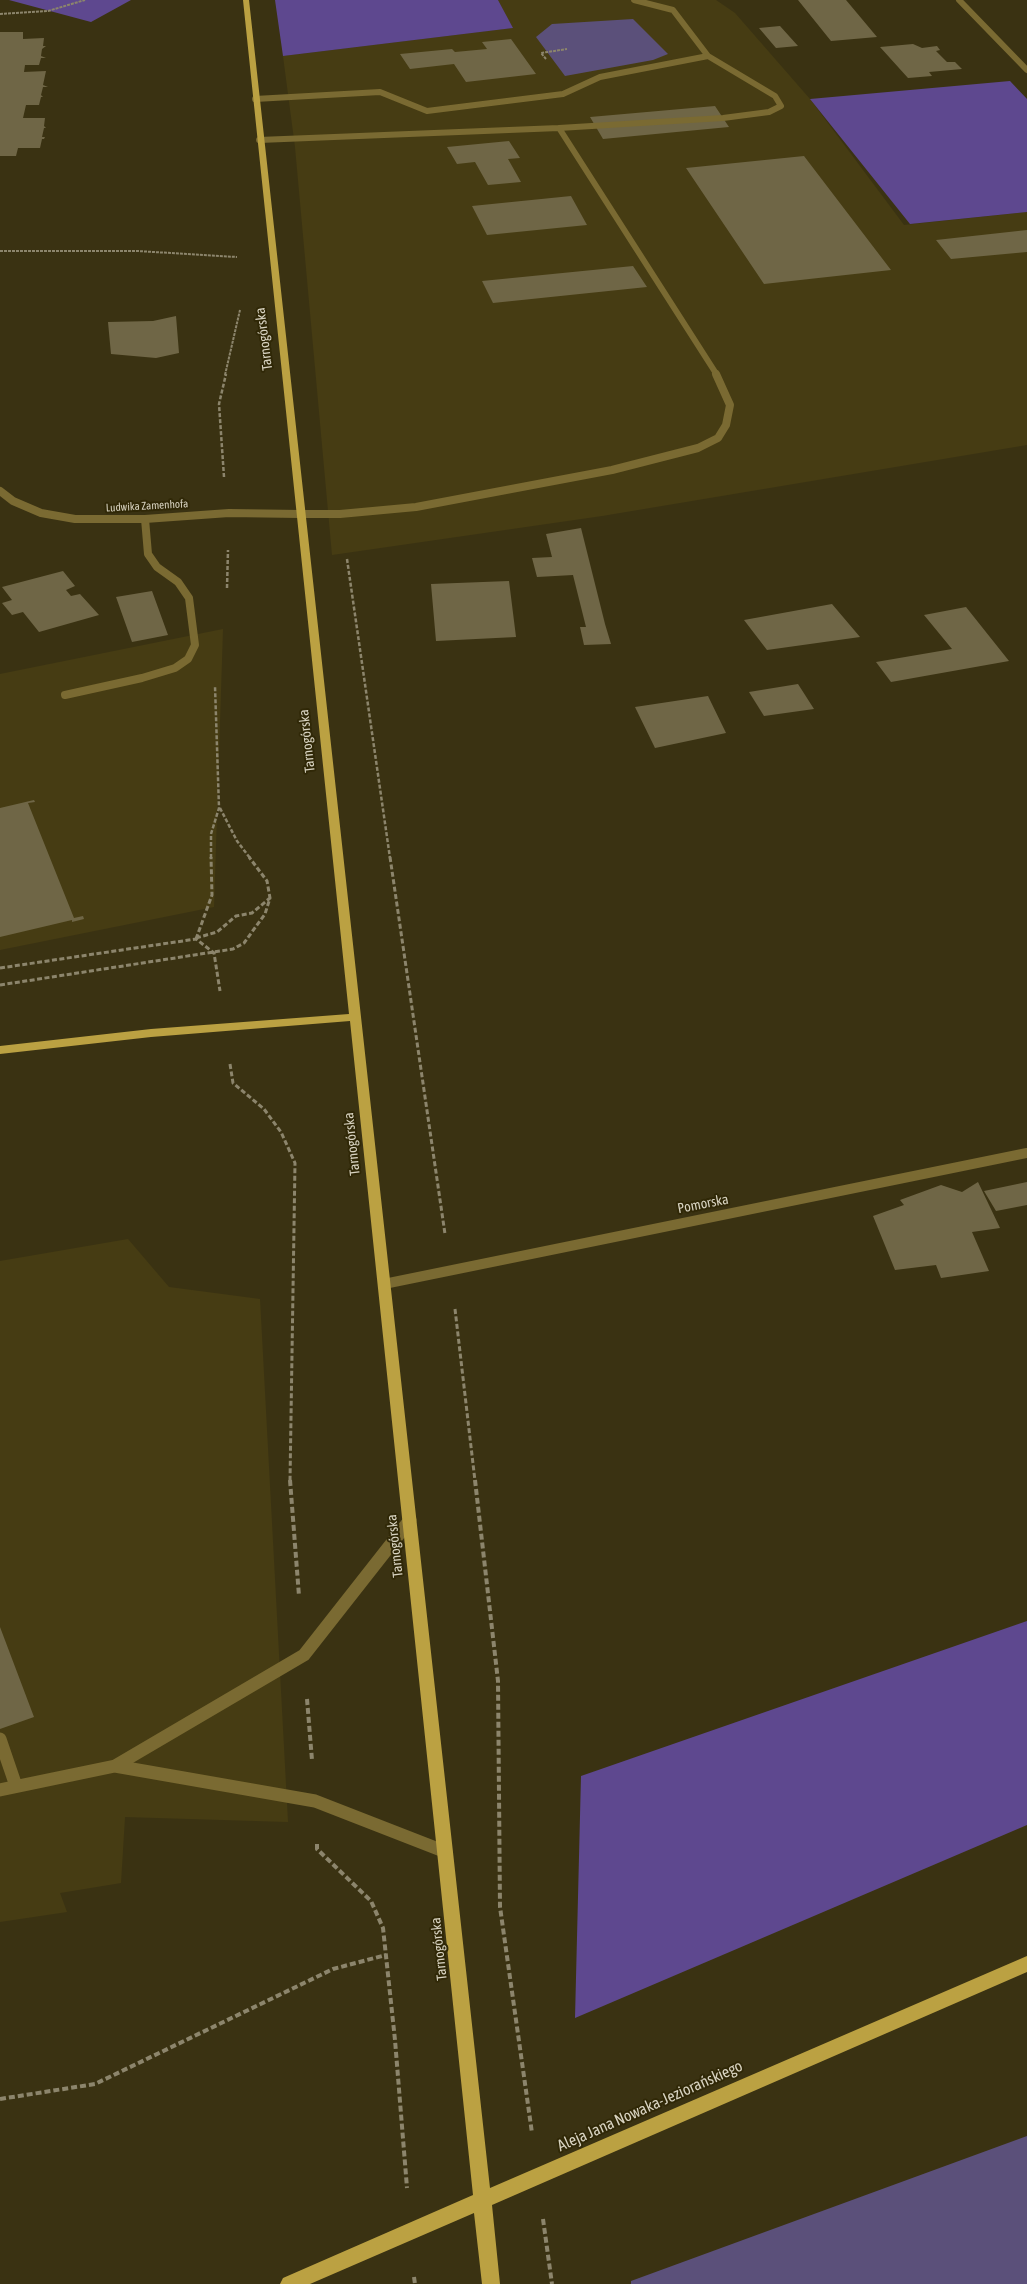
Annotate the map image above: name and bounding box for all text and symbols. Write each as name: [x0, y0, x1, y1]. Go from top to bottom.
street label: Tarnogórska: [252, 307, 276, 371]
street label: Ludwika Zamenhofa: [106, 497, 188, 515]
street label: Tarnogórska: [295, 709, 319, 773]
street label: Tarnogórska: [340, 1112, 364, 1176]
street label: Pomorska: [676, 1191, 730, 1217]
street label: Tarnogórska: [383, 1514, 407, 1578]
street label: Tarnogórska: [427, 1917, 451, 1981]
street label: Aleja Jana Nowaka-Jeziorańskiego: [554, 2056, 746, 2156]

